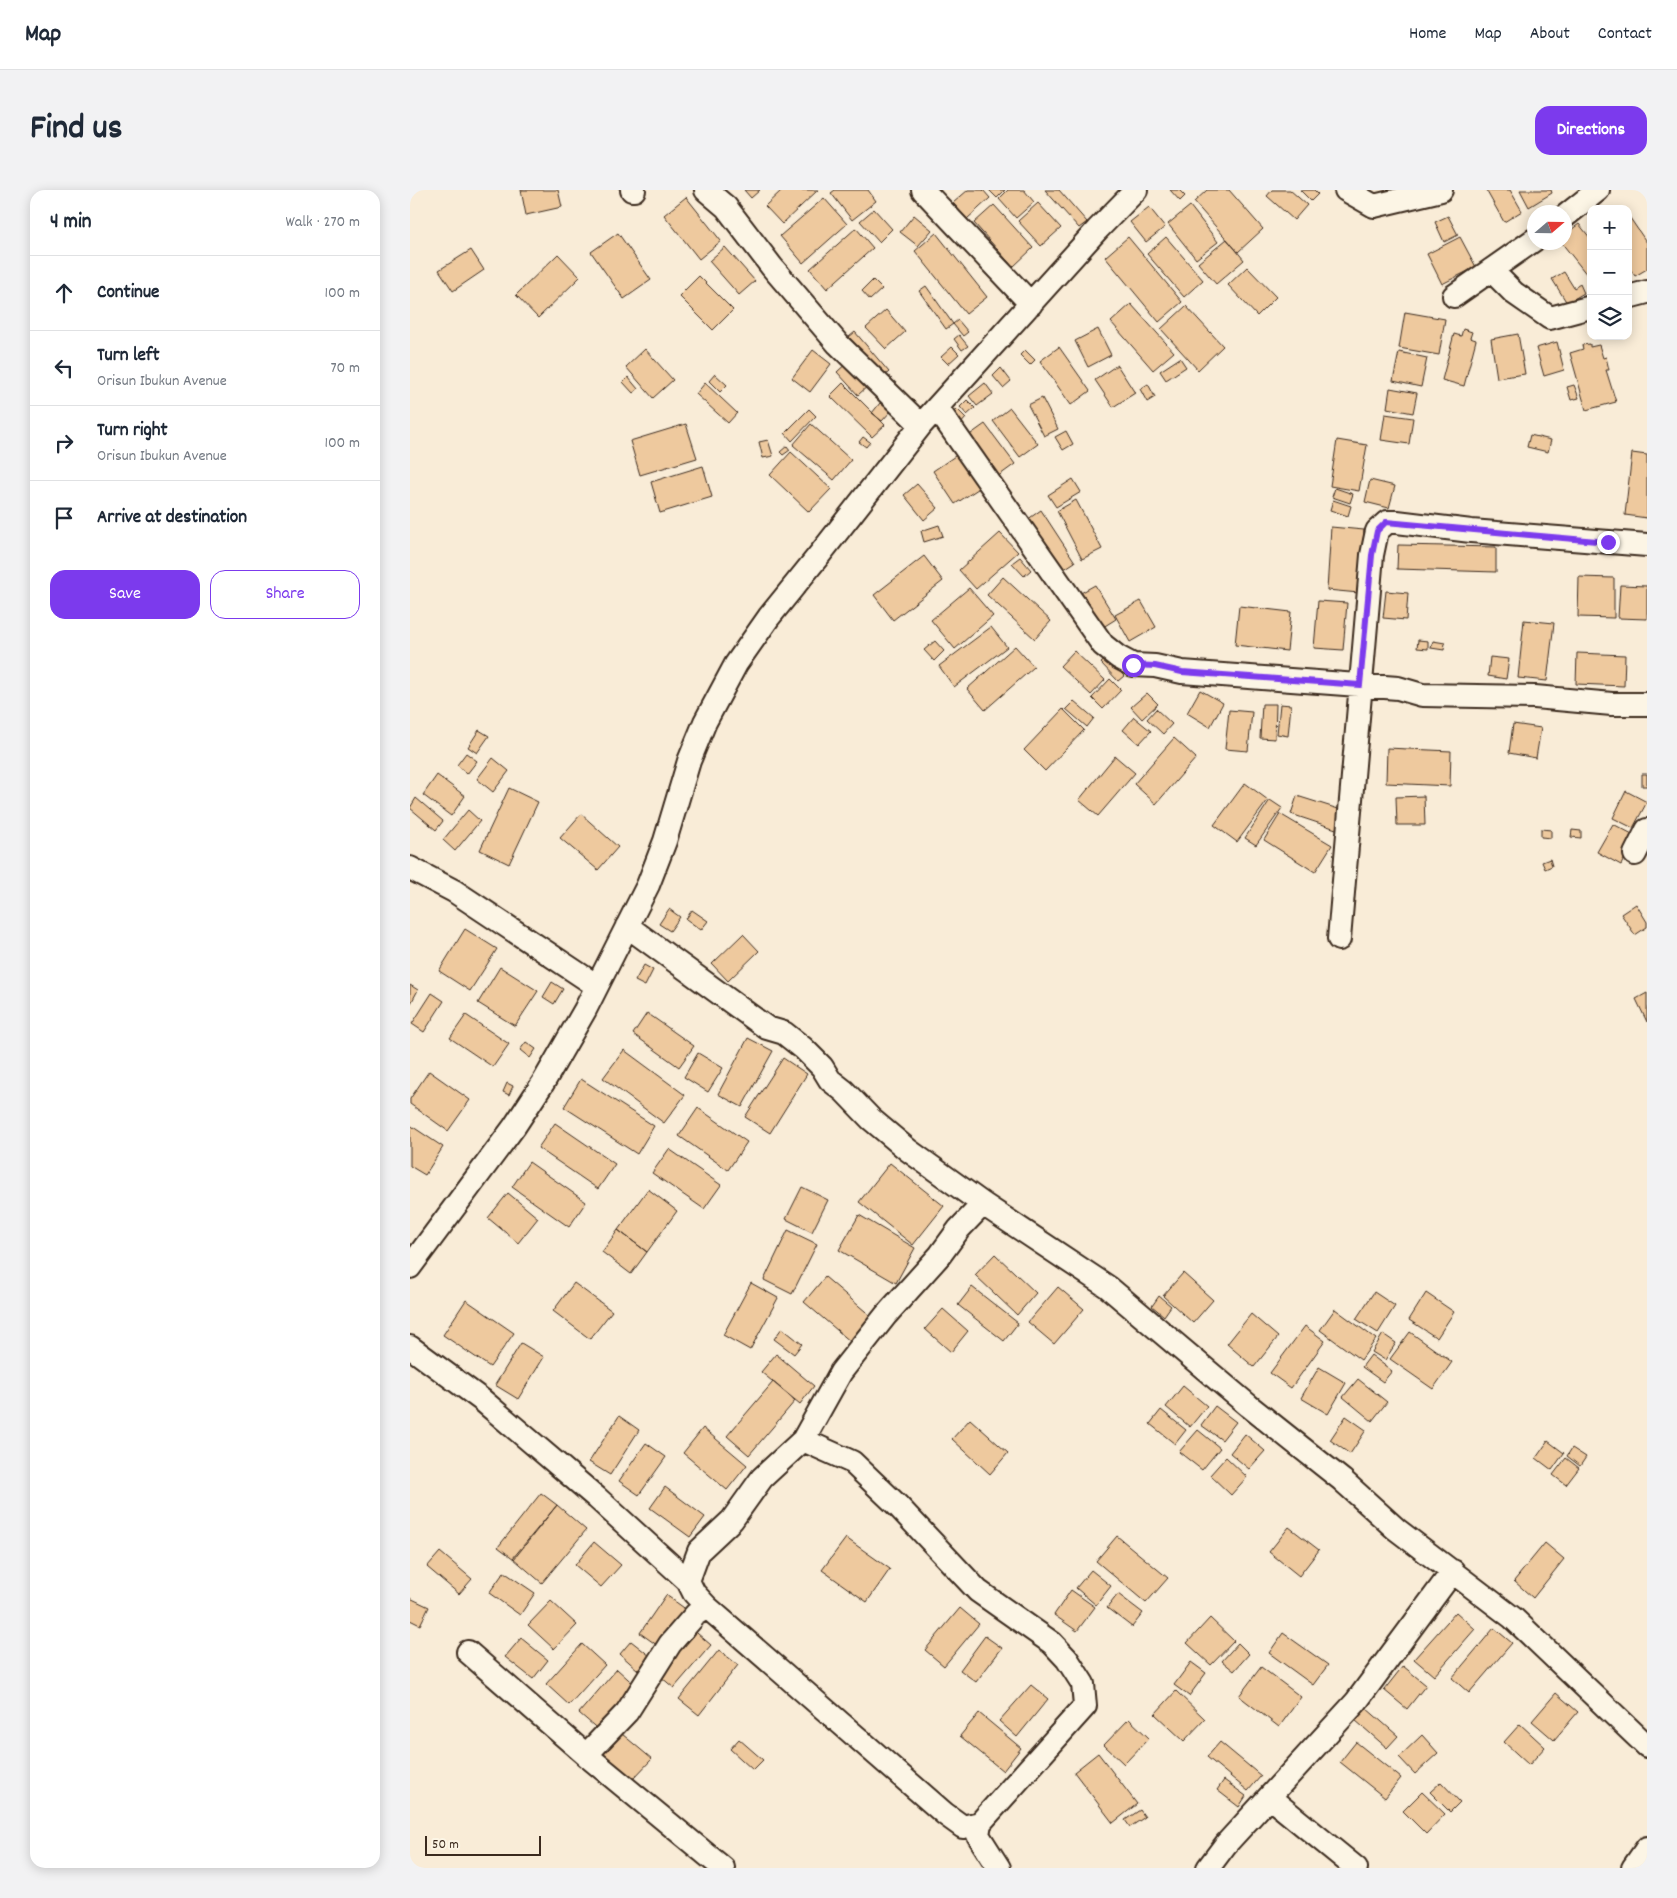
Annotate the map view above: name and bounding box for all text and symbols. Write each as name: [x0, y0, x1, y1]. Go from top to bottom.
text: Map: [25, 18, 61, 52]
text: Home: [1409, 22, 1446, 47]
text: Map: [1474, 22, 1502, 47]
text: About: [1530, 22, 1570, 47]
text: Contact: [1598, 22, 1652, 47]
text: Find us: [30, 105, 122, 155]
button: Directions: [1535, 106, 1647, 155]
north arrow: [1527, 205, 1572, 250]
map controls: [1587, 205, 1632, 340]
button: +: [1587, 205, 1632, 250]
text: 4 min: [50, 208, 92, 238]
text: Walk · 270 m: [285, 211, 360, 234]
button: −: [1587, 250, 1632, 295]
icon: ahead: [50, 279, 78, 307]
text: Continue: [97, 280, 159, 307]
text: 100 m: [324, 282, 360, 305]
button: layers: [1587, 295, 1632, 340]
text: Turn left: [97, 343, 160, 370]
icon: left: [50, 354, 78, 382]
text: 70 m: [330, 357, 360, 380]
text: Orisun Ibukun Avenue: [97, 370, 227, 393]
text: Turn right: [97, 418, 168, 445]
icon: right: [50, 429, 78, 457]
text: 100 m: [324, 432, 360, 455]
text: Orisun Ibukun Avenue: [97, 445, 227, 468]
icon: arrive: [50, 504, 78, 532]
text: Arrive at destination: [97, 505, 247, 532]
route end: [1597, 531, 1620, 554]
button: Save: [50, 570, 200, 619]
button: Share: [210, 570, 360, 619]
route start: [1122, 654, 1145, 677]
scale bar: [425, 1833, 541, 1856]
text: 50 m: [432, 1835, 459, 1855]

